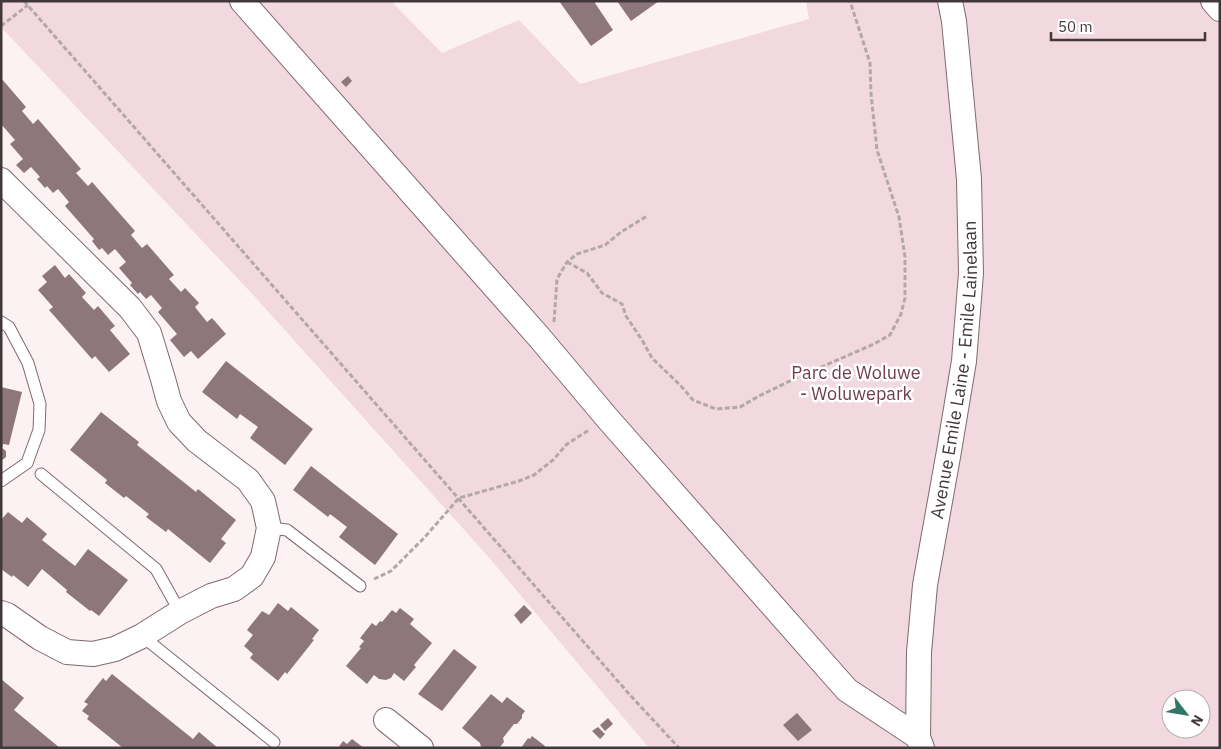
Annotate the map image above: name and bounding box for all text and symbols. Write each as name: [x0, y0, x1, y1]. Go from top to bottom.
scale bar: [1051, 10, 1205, 42]
text: 50 m: [1058, 17, 1093, 36]
street label: Avenue Emile Laine - Emile Lainelaan: [925, 220, 982, 521]
park label: Parc de Woluwe - Woluwepark: [791, 361, 921, 405]
north arrow: [1161, 689, 1211, 739]
text: N: [1187, 712, 1207, 730]

